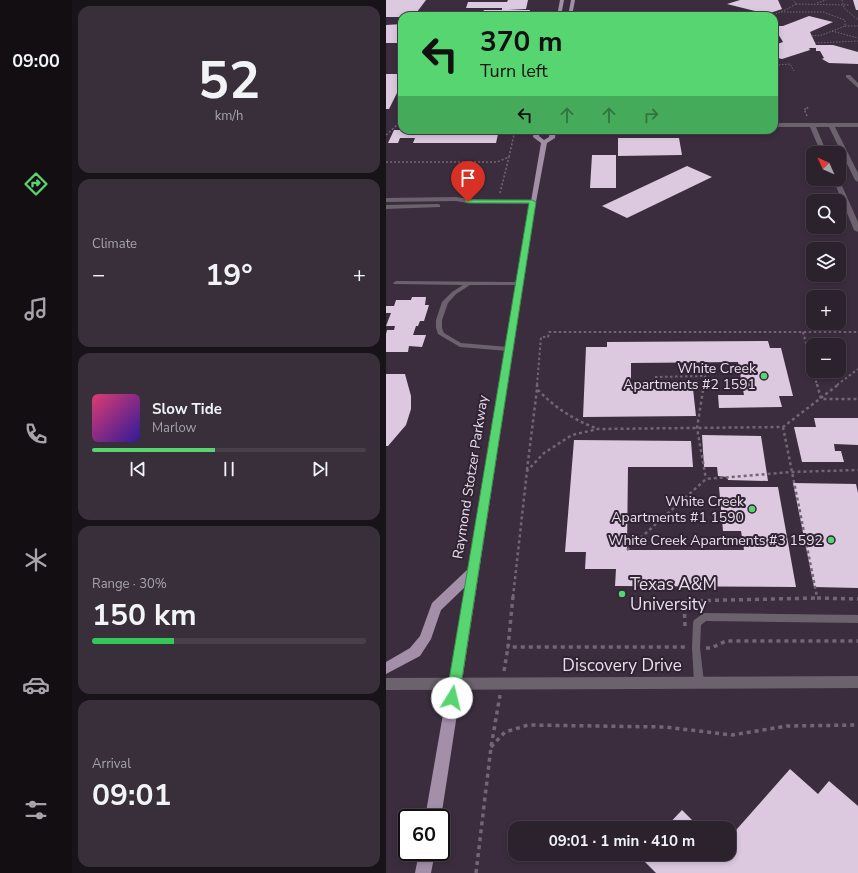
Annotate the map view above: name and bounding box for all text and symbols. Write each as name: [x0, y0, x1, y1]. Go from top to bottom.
text: 370 m: [480, 23, 563, 61]
icon: left: [414, 28, 466, 80]
text: 52: [198, 45, 260, 116]
text: 09:00: [12, 49, 60, 73]
text: Turn left: [480, 59, 548, 83]
icon: left: [514, 104, 536, 126]
icon: ahead: [556, 104, 578, 126]
icon: ahead: [598, 104, 620, 126]
icon: right: [640, 104, 662, 126]
text: km/h: [215, 107, 243, 125]
north arrow: [806, 146, 846, 186]
map controls: [806, 146, 846, 378]
pin: [451, 161, 485, 202]
icon: arrive: [457, 167, 479, 189]
icon: directions: [22, 170, 50, 198]
button: search: [806, 194, 846, 234]
text: Climate: [92, 235, 137, 253]
button: layers: [806, 242, 846, 282]
text: 19°: [205, 255, 253, 296]
text: −: [92, 260, 105, 290]
text: +: [353, 260, 366, 290]
button: +: [806, 290, 846, 330]
icon: music: [22, 295, 50, 323]
button: −: [806, 338, 846, 378]
place label: White Creek Apartments #2 1591: [623, 359, 757, 394]
marker: White Creek Apartments #2 1591: [759, 371, 769, 381]
street label: Raymond Stotzer Parkway: [448, 393, 493, 560]
text: Slow Tide: [152, 399, 222, 419]
text: Marlow: [152, 419, 197, 437]
icon: phone: [22, 420, 50, 448]
icon: previous: [127, 458, 149, 480]
icon: pause: [218, 458, 240, 480]
icon: next: [309, 458, 331, 480]
place label: White Creek Apartments #1 1590: [611, 492, 745, 527]
marker: White Creek Apartments #1 1590: [747, 504, 757, 514]
place label: White Creek Apartments #3 1592: [608, 531, 823, 550]
marker: White Creek Apartments #3 1592: [826, 535, 836, 545]
icon: climate: [22, 546, 50, 574]
place label: Texas A&M University: [630, 573, 717, 616]
text: Range · 30%: [92, 575, 167, 593]
marker: Texas A&M University: [617, 589, 627, 599]
text: 150 km: [92, 595, 197, 636]
street label: Discovery Drive: [562, 654, 682, 677]
icon: car: [22, 671, 50, 699]
position arrow: [431, 677, 473, 719]
text: Arrival: [92, 755, 131, 773]
text: 09:01: [92, 775, 171, 816]
icon: filters: [22, 796, 50, 824]
speed limit sign: 60: [398, 809, 450, 861]
text: 09:01 · 1 min · 410 m: [549, 831, 695, 851]

